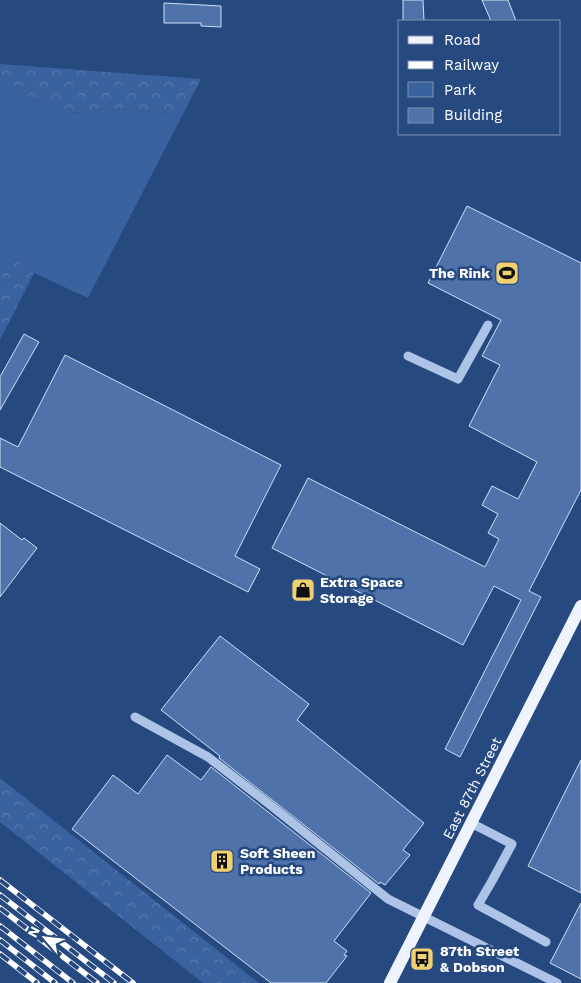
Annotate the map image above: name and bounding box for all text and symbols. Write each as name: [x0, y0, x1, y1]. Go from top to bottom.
legend: [398, 20, 561, 135]
text: Road: [444, 31, 481, 49]
text: Railway: [444, 56, 499, 74]
text: Park: [444, 81, 477, 99]
text: Building: [444, 106, 502, 124]
sports icon: The Rink: [494, 260, 520, 286]
place label: The Rink: [429, 265, 490, 281]
place label: Extra Space Storage: [320, 574, 403, 606]
shop icon: Extra Space Storage: [290, 577, 316, 603]
street label: East 87th Street: [439, 734, 505, 842]
place label: Soft Sheen Products: [240, 845, 315, 877]
building icon: Soft Sheen Products: [209, 848, 235, 874]
north arrow: [20, 913, 70, 963]
text: N: [24, 924, 43, 940]
place label: 87th Street & Dobson: [440, 943, 519, 975]
bus stop icon: 87th Street & Dobson: [409, 946, 435, 972]

